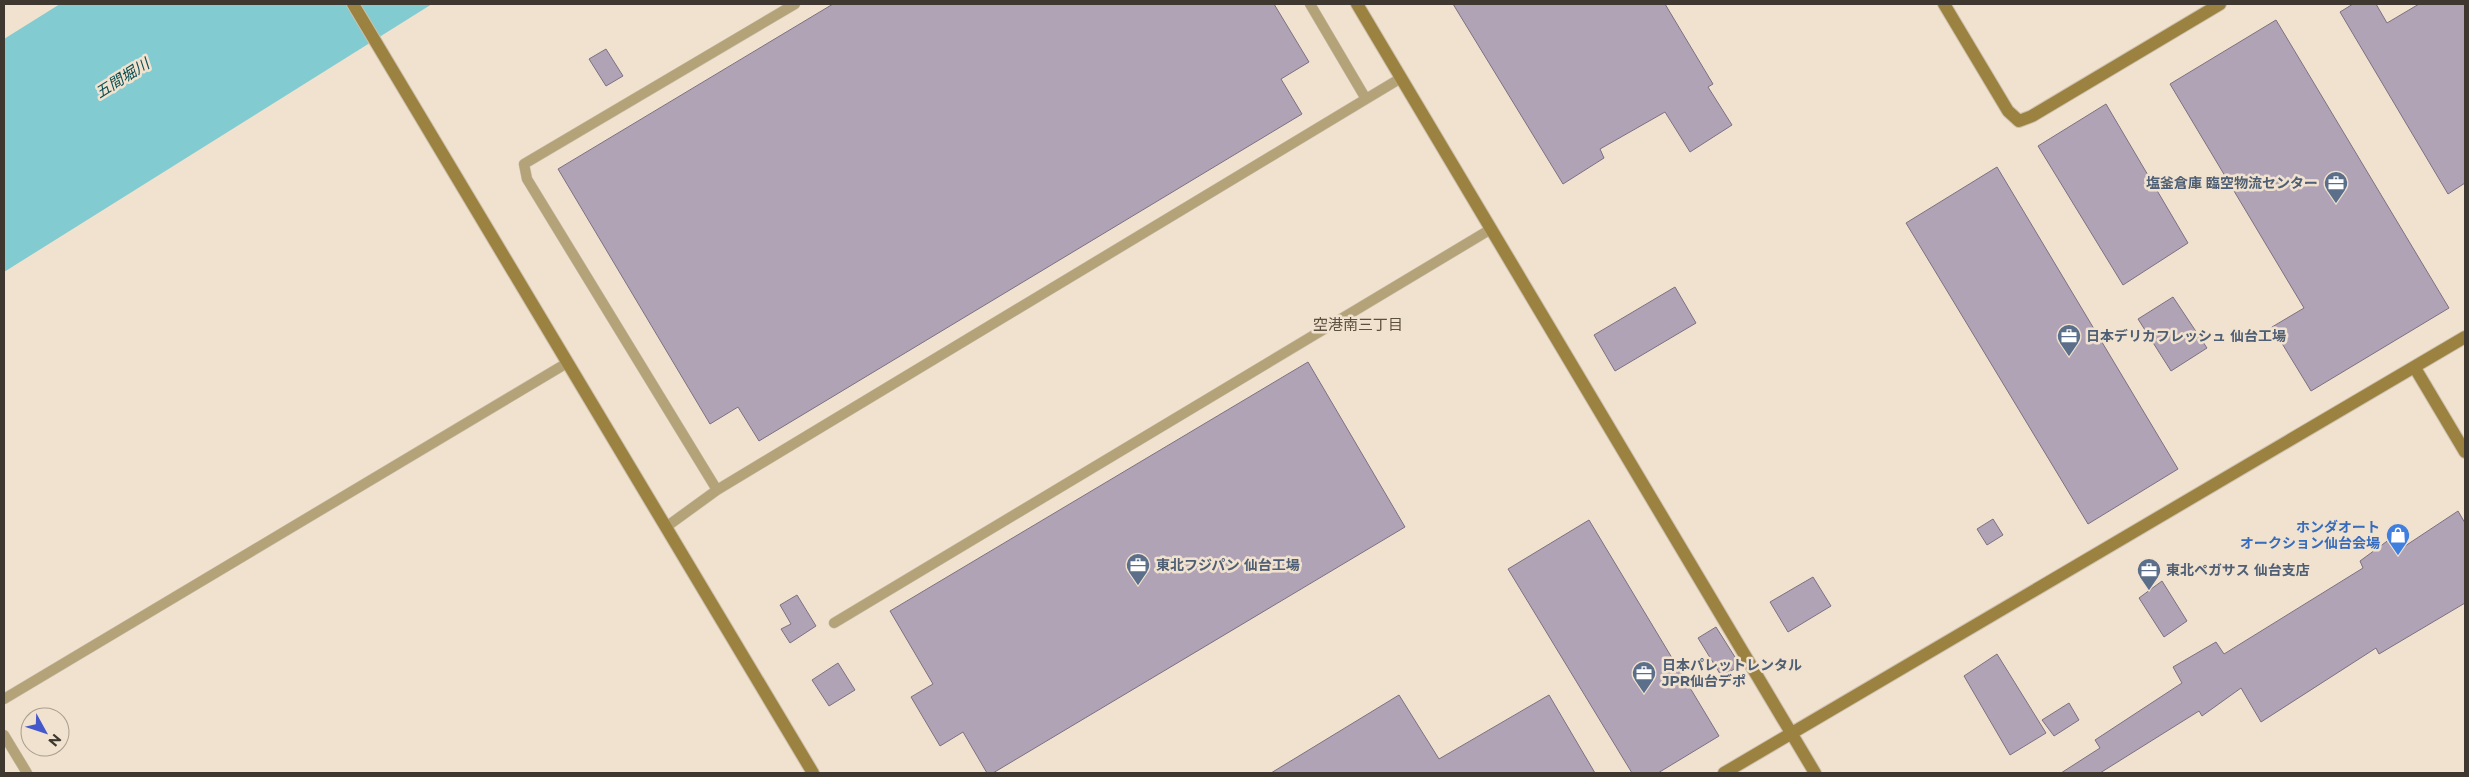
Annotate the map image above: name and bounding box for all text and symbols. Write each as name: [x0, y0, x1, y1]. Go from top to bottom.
water label: 五間堀川: [92, 53, 154, 102]
office icon: 塩釜倉庫 臨空物流センター: [2323, 170, 2349, 204]
place label: 塩釜倉庫 臨空物流センター: [2146, 174, 2318, 192]
district label: 空港南三丁目: [1313, 315, 1403, 334]
office icon: 日本デリカフレッシュ 仙台工場: [2056, 323, 2082, 357]
place label: 日本デリカフレッシュ 仙台工場: [2086, 327, 2286, 345]
place label: ホンダオート オークション仙台会場: [2240, 518, 2380, 552]
shop icon: ホンダオート オークション仙台会場: [2385, 522, 2411, 556]
office icon: 東北フジパン 仙台工場: [1125, 552, 1151, 586]
place label: 東北フジパン 仙台工場: [1156, 556, 1300, 574]
office icon: 東北ペガサス 仙台支店: [2136, 557, 2162, 591]
place label: 東北ペガサス 仙台支店: [2166, 561, 2310, 579]
place label: 日本パレットレンタル JPR仙台デポ: [1661, 656, 1802, 690]
office icon: 日本パレットレンタル JPR仙台デポ: [1631, 660, 1657, 694]
north arrow: [20, 707, 70, 757]
text: N: [44, 730, 65, 750]

